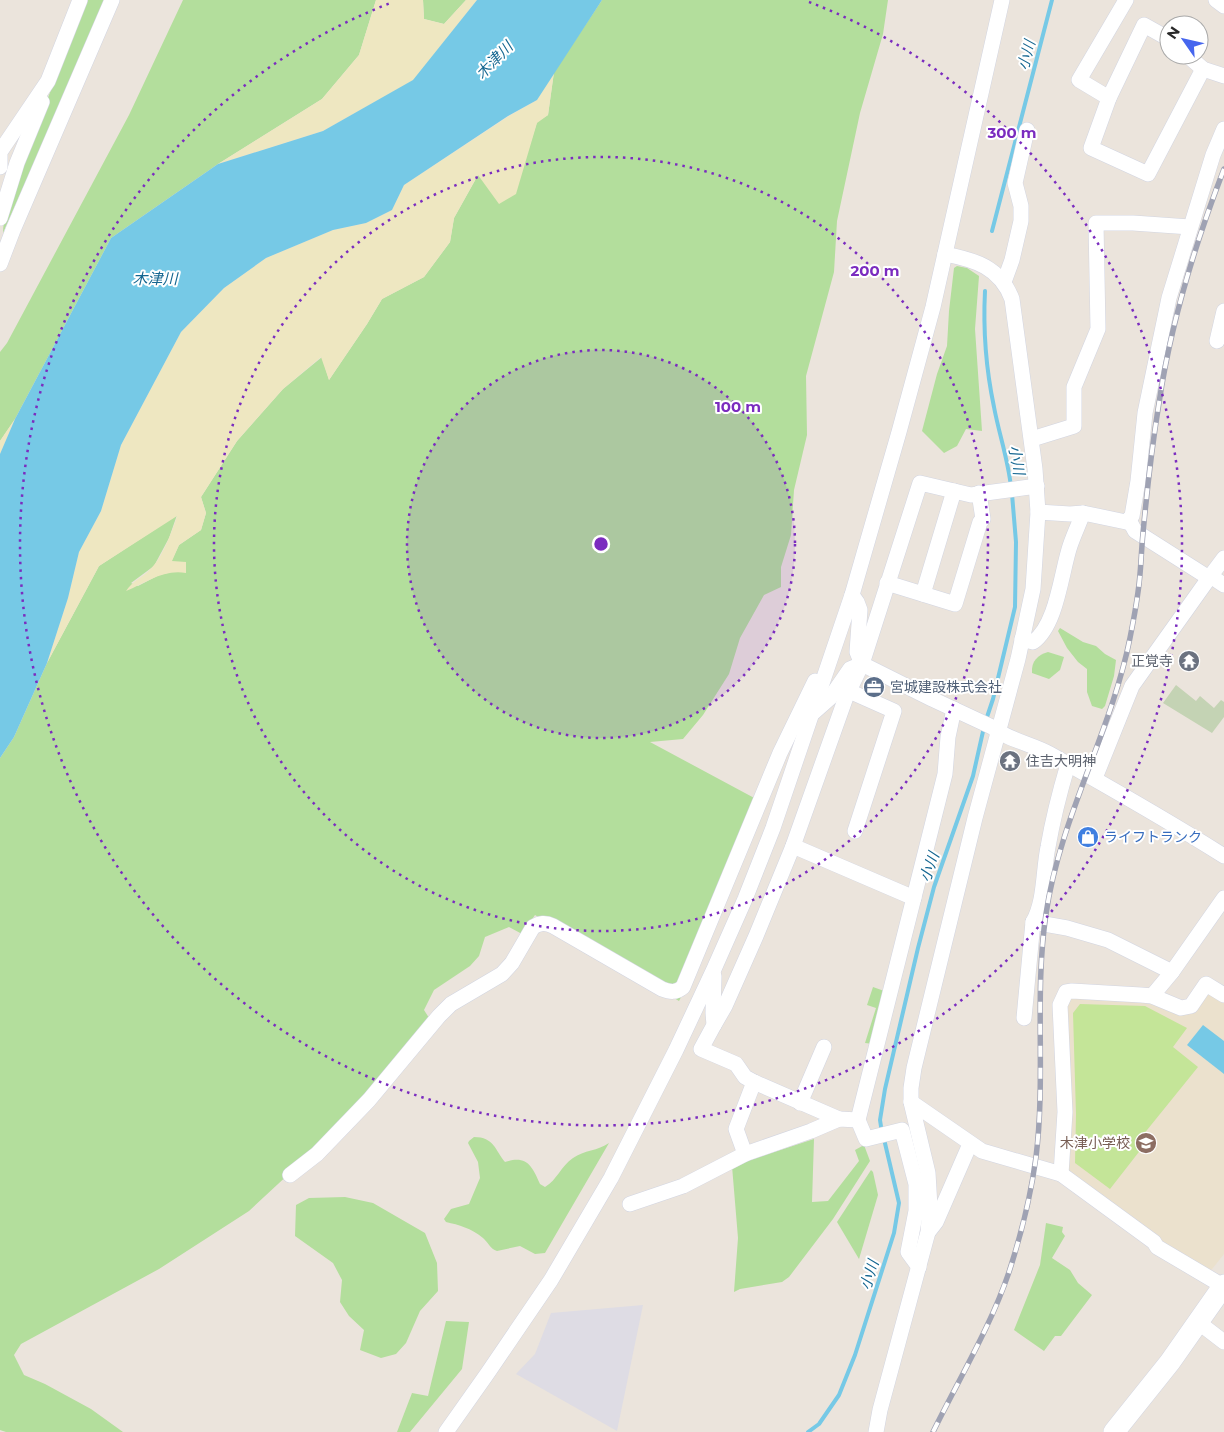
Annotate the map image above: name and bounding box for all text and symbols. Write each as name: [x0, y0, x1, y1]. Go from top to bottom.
north arrow: [1159, 15, 1209, 65]
text: N: [1163, 23, 1184, 42]
water label: 木津川: [472, 36, 518, 83]
water label: 小川: [1013, 36, 1040, 72]
text: 300 m: [986, 123, 1037, 142]
text: 200 m: [850, 261, 900, 280]
water label: 木津川: [132, 269, 179, 288]
text: 100 m: [715, 397, 761, 416]
water label: 小川: [1005, 443, 1030, 478]
centre of rings: [592, 535, 610, 553]
temple icon: 正覚寺: [1177, 649, 1201, 673]
place label: 正覚寺: [1131, 652, 1173, 670]
office icon: 宮城建設株式会社: [862, 675, 886, 699]
place label: 宮城建設株式会社: [890, 678, 1002, 696]
temple icon: 住吉大明神: [998, 749, 1022, 773]
place label: 住吉大明神: [1026, 752, 1096, 770]
shop icon: ライフトランク: [1076, 825, 1100, 849]
place label: ライフトランク: [1104, 828, 1202, 846]
water label: 小川: [915, 848, 944, 884]
school or university icon: 木津小学校: [1134, 1131, 1158, 1155]
place label: 木津小学校: [1060, 1134, 1130, 1152]
water label: 小川: [856, 1256, 883, 1292]

